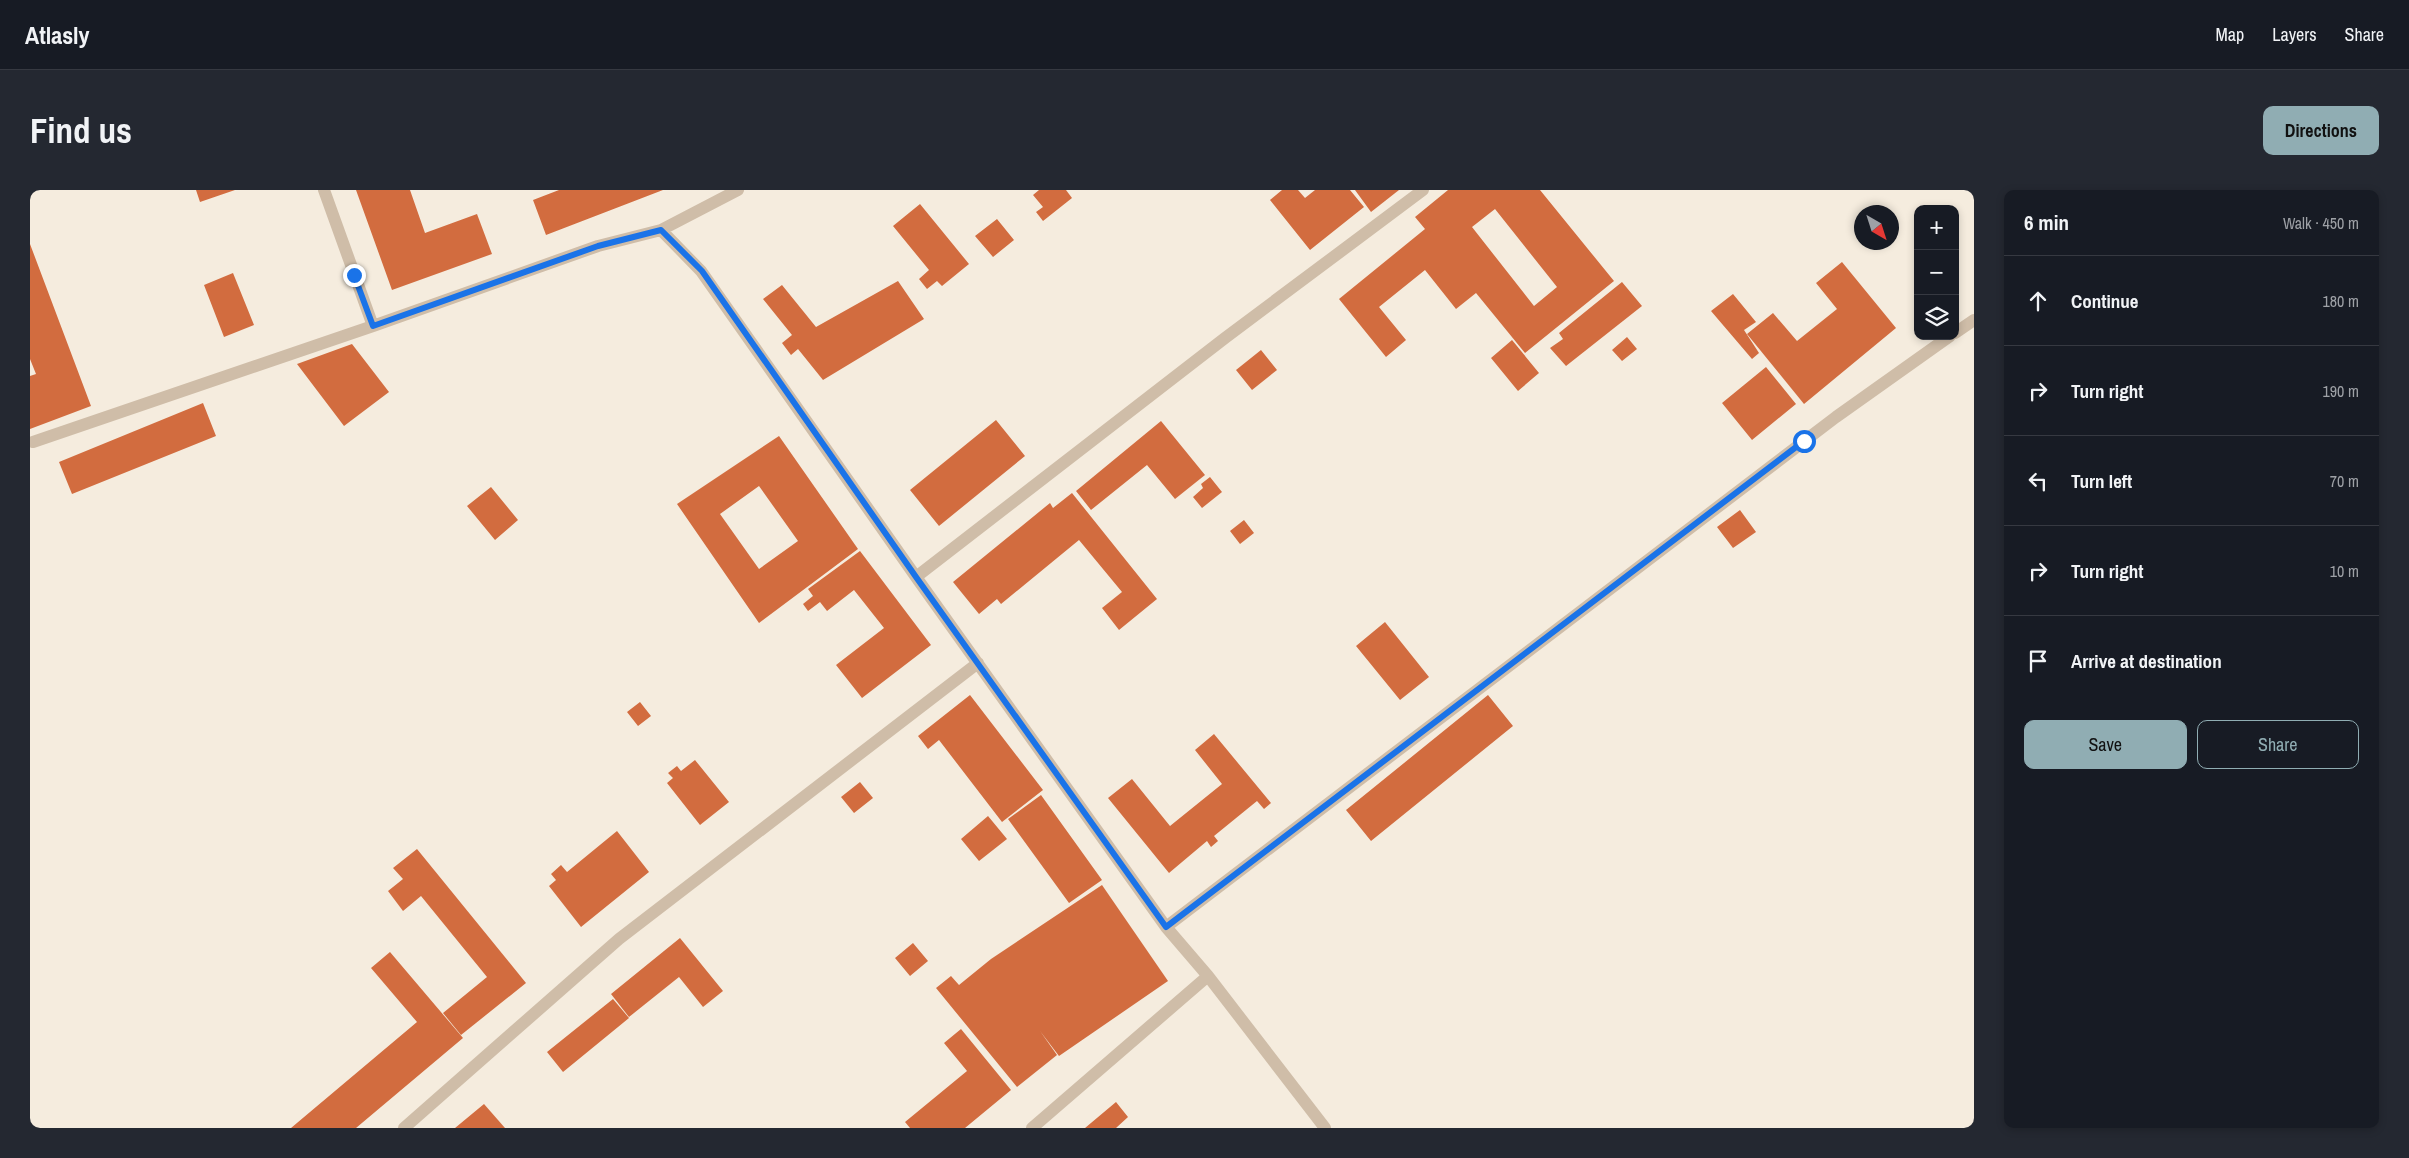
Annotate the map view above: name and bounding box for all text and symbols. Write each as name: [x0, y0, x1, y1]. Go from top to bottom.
text: Atlasly: [25, 19, 90, 51]
text: Map: [2216, 22, 2244, 47]
text: Layers: [2272, 22, 2317, 47]
text: Share: [2345, 22, 2384, 47]
button: Directions: [2263, 106, 2379, 155]
text: Find us: [30, 107, 132, 154]
north arrow: [1854, 205, 1899, 250]
map controls: [1914, 205, 1959, 340]
button: +: [1914, 205, 1959, 250]
text: 6 min: [2024, 208, 2069, 237]
text: Walk · 450 m: [2283, 212, 2359, 234]
button: −: [1914, 250, 1959, 295]
route end: [343, 264, 366, 287]
icon: ahead: [2024, 287, 2052, 315]
text: Continue: [2071, 288, 2139, 314]
text: 180 m: [2323, 290, 2359, 312]
button: layers: [1914, 295, 1959, 340]
icon: right: [2024, 377, 2052, 405]
text: Turn right: [2071, 378, 2143, 404]
text: 190 m: [2323, 380, 2359, 402]
route start: [1793, 430, 1816, 453]
icon: left: [2024, 467, 2052, 495]
text: Turn left: [2071, 468, 2132, 494]
text: 70 m: [2330, 470, 2359, 492]
icon: right: [2024, 557, 2052, 585]
text: Turn right: [2071, 558, 2143, 584]
text: 10 m: [2330, 560, 2359, 582]
icon: arrive: [2024, 647, 2052, 675]
text: Arrive at destination: [2071, 648, 2222, 674]
button: Save: [2024, 720, 2187, 769]
button: Share: [2197, 720, 2359, 769]

